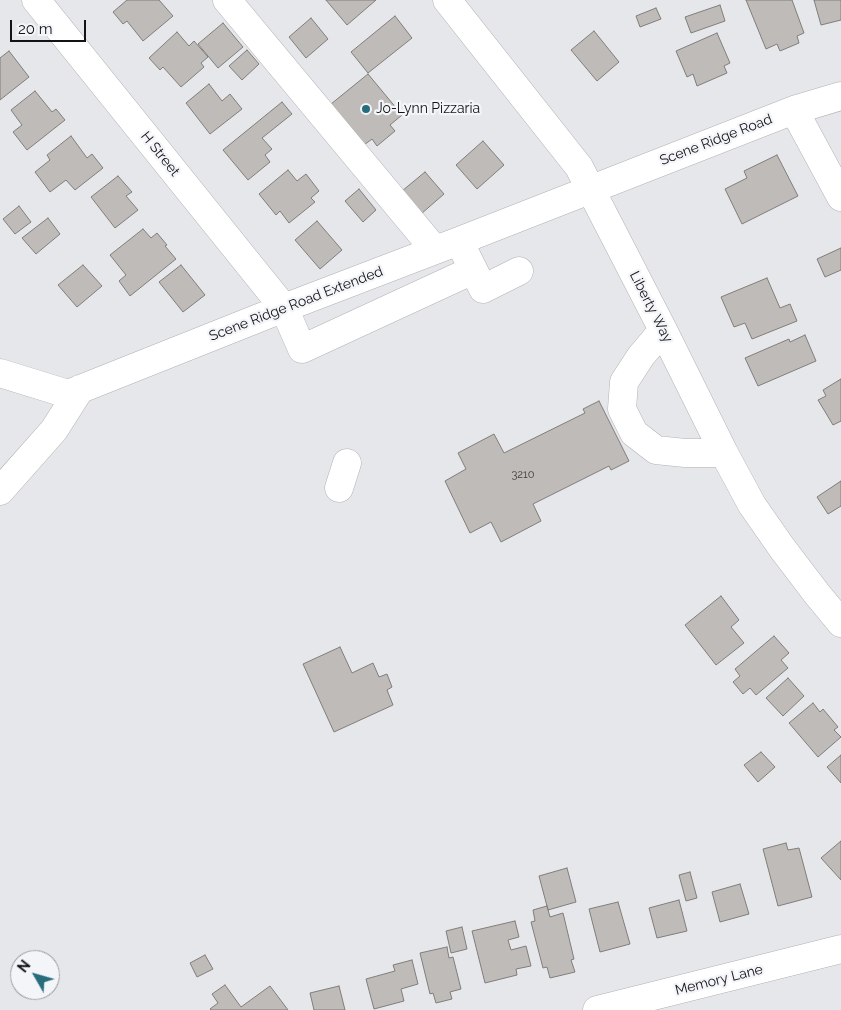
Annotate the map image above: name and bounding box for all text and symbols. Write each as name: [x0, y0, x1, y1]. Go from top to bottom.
scale bar: [12, 10, 89, 42]
text: 20 m: [18, 20, 53, 38]
place label: Jo-Lynn Pizzaria: [376, 101, 480, 117]
marker: Jo-Lynn Pizzaria: [360, 103, 372, 115]
street label: Scene Ridge Road: [657, 111, 775, 169]
street label: H Street: [137, 128, 183, 180]
street label: Scene Ridge Road Extended: [207, 263, 385, 345]
street label: Liberty Way: [626, 269, 676, 345]
house number: 3210: [511, 468, 535, 482]
north arrow: [10, 950, 60, 1000]
text: N: [14, 957, 34, 976]
street label: Memory Lane: [673, 961, 765, 999]

